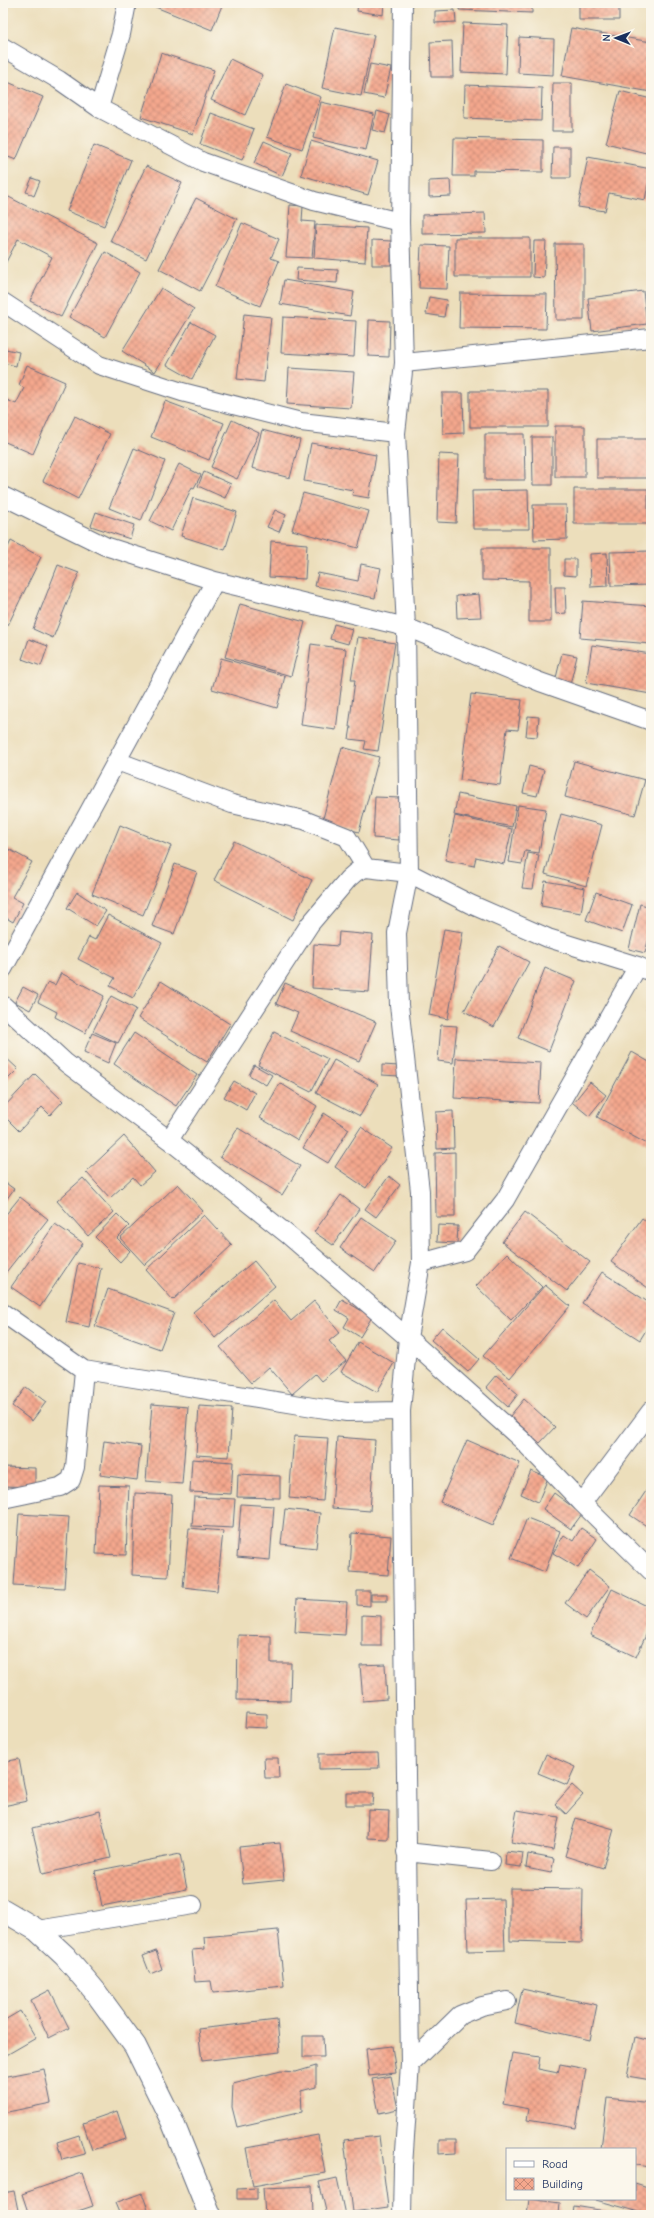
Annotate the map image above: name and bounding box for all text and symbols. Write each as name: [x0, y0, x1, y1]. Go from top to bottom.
north arrow: [596, 18, 636, 58]
text: N: [600, 34, 613, 42]
legend: [506, 2148, 636, 2200]
text: Road: [542, 2157, 568, 2171]
text: Building: [542, 2177, 583, 2191]

